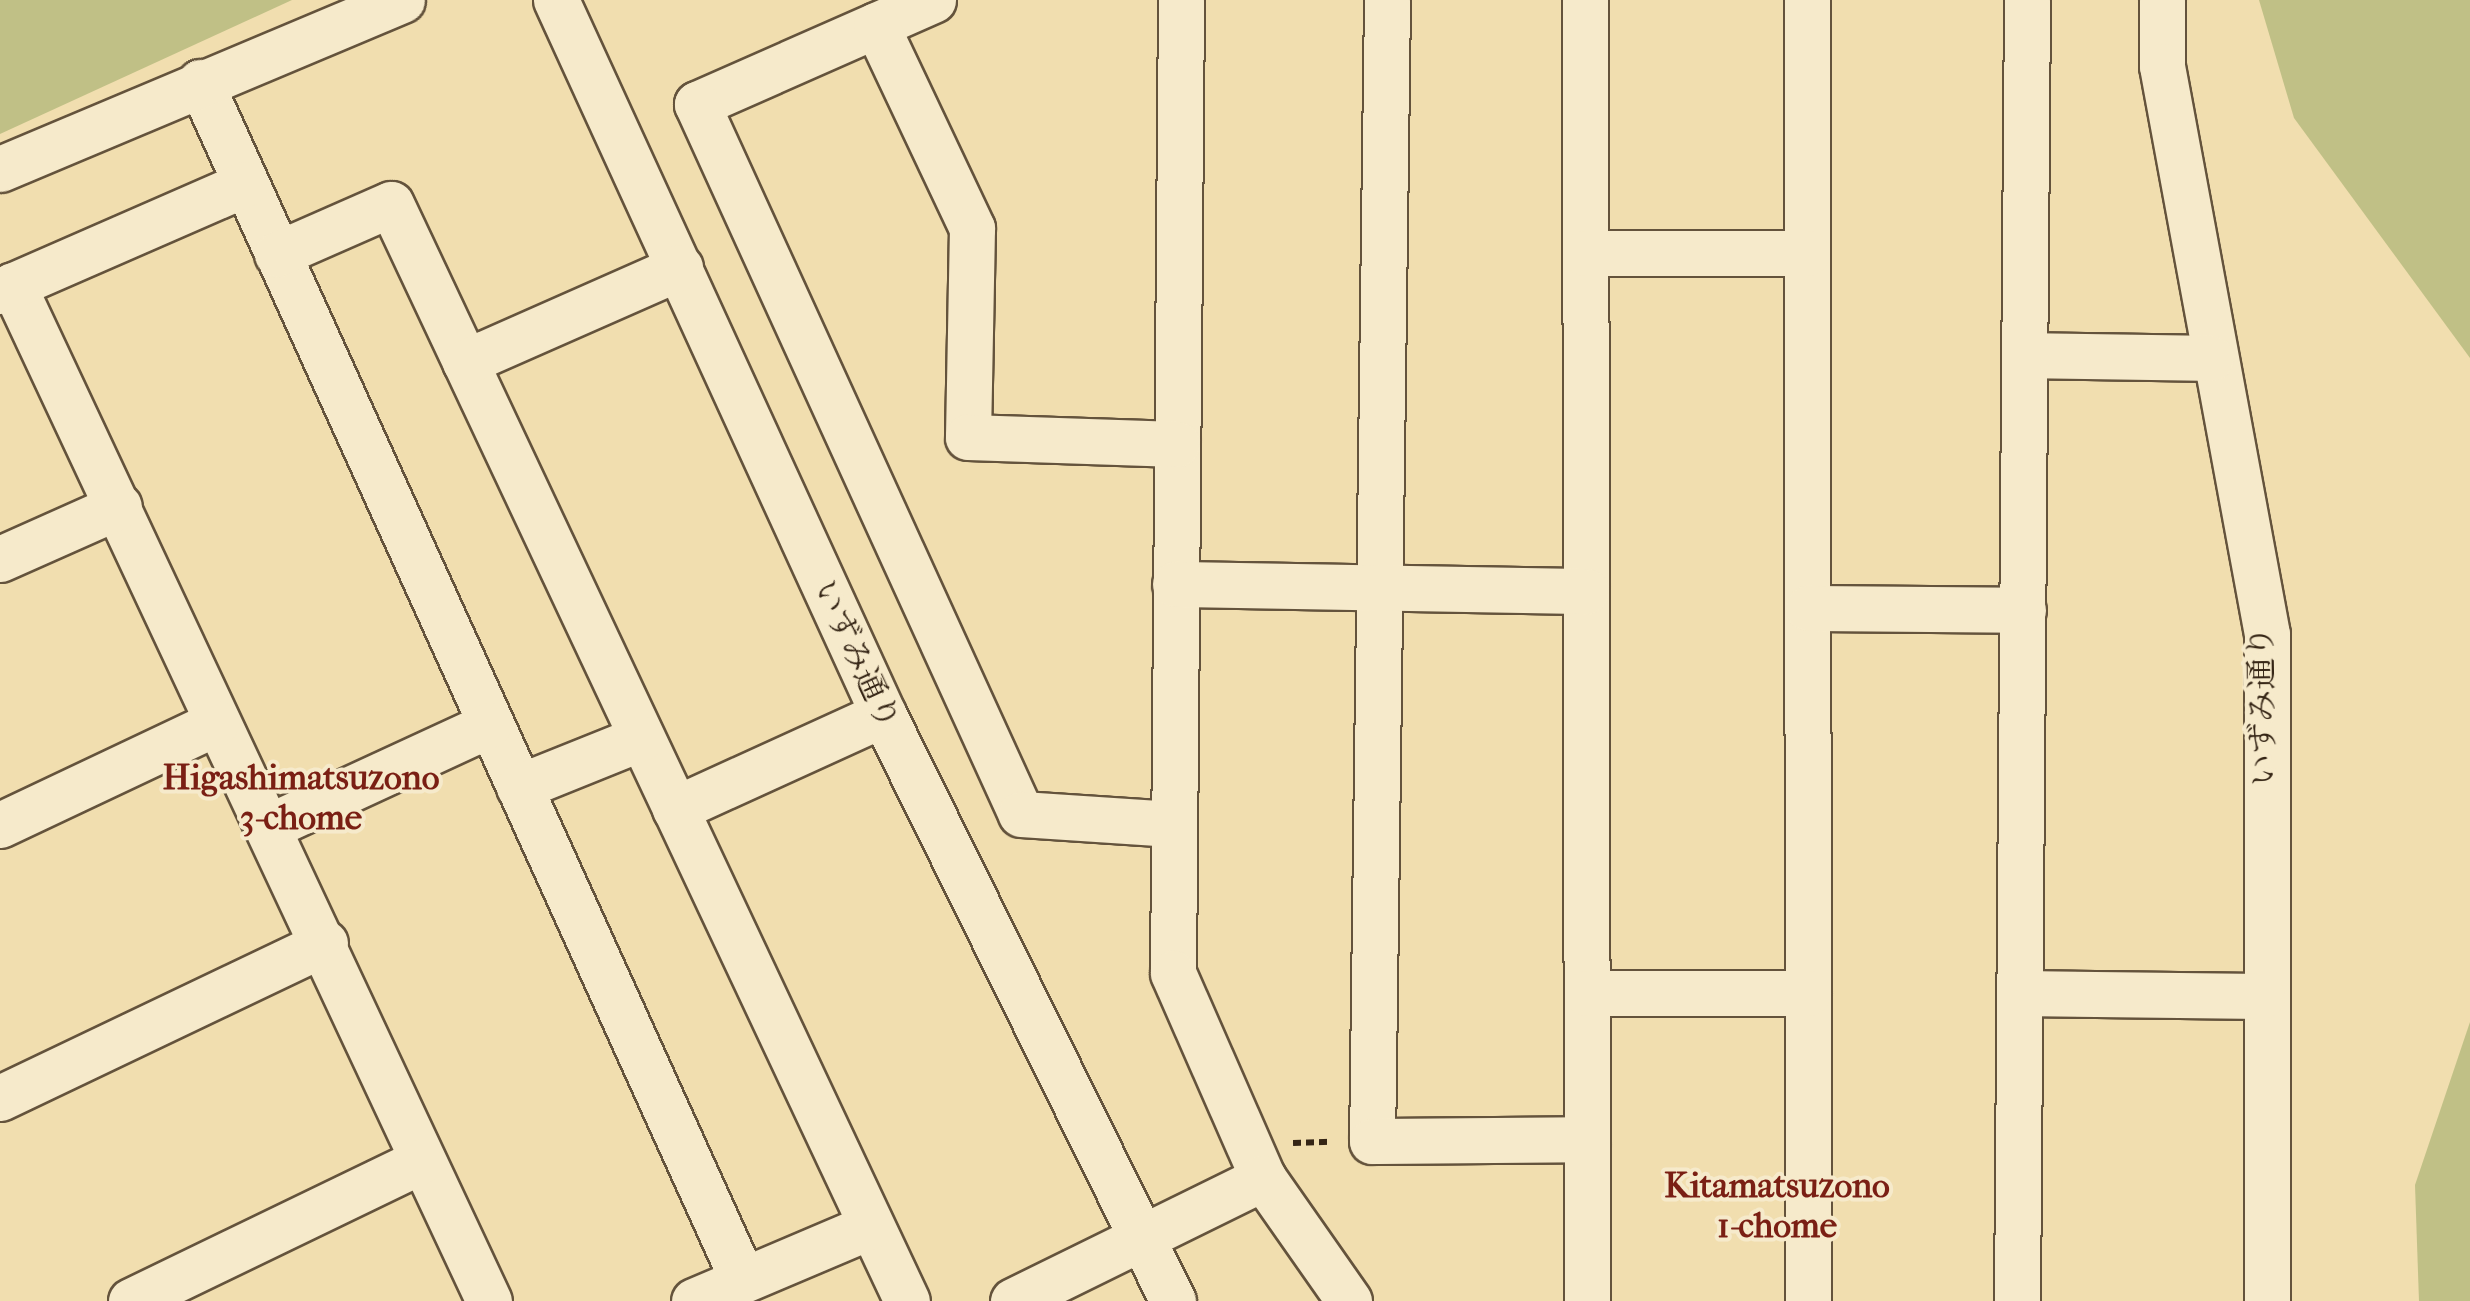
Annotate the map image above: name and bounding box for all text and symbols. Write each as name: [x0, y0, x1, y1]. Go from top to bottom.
street label: いずみ通り: [805, 574, 907, 736]
street label: いずみ通り: [2242, 626, 2284, 786]
district label: Higashimatsuzono 3-chome: [163, 757, 439, 839]
district label: Kitamatsuzono 1-chome: [1664, 1165, 1890, 1247]

